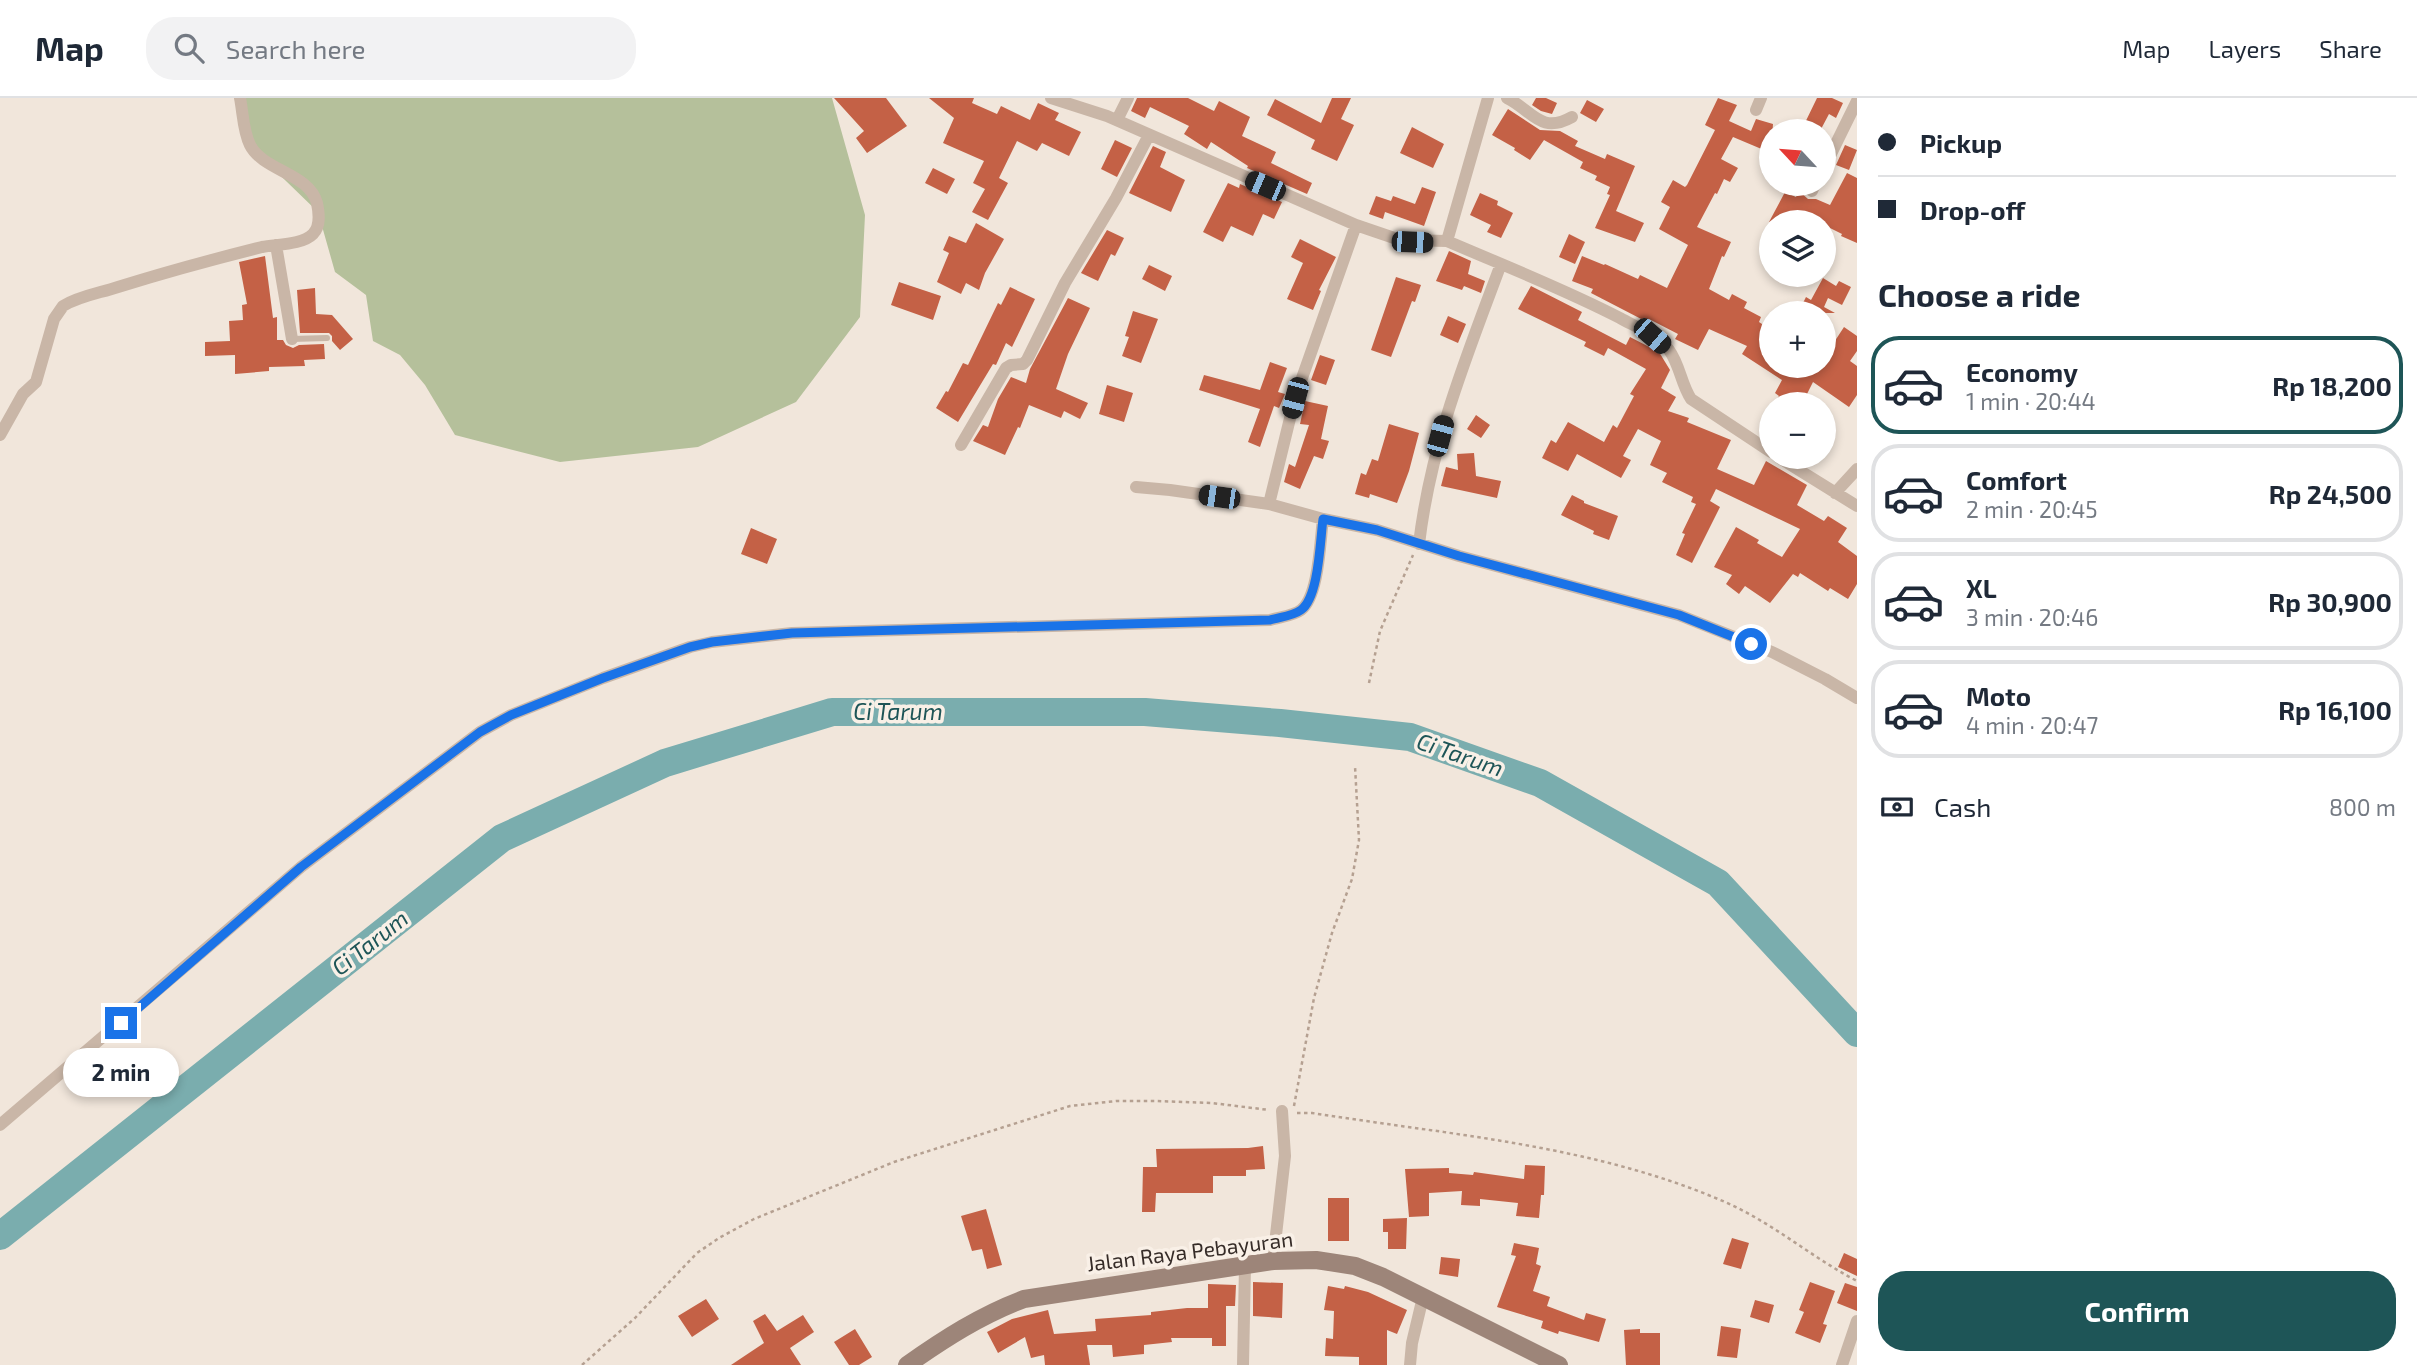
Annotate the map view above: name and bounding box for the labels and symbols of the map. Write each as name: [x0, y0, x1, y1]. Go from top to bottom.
north arrow: [1759, 119, 1836, 196]
car: [1242, 168, 1289, 204]
car: [1391, 231, 1434, 253]
car: [1630, 314, 1675, 358]
car: [1280, 375, 1311, 421]
car: [1425, 413, 1456, 459]
car: [1197, 484, 1242, 510]
route start: [1735, 628, 1767, 660]
water label: Ci Tarum: [853, 697, 943, 725]
water label: Ci Tarum: [1413, 726, 1507, 782]
water label: Ci Tarum: [326, 904, 413, 981]
route end: [105, 1007, 137, 1039]
callout: 2 min: [63, 1048, 179, 1096]
street label: Jalan Raya Pebayuran: [1085, 1225, 1294, 1276]

